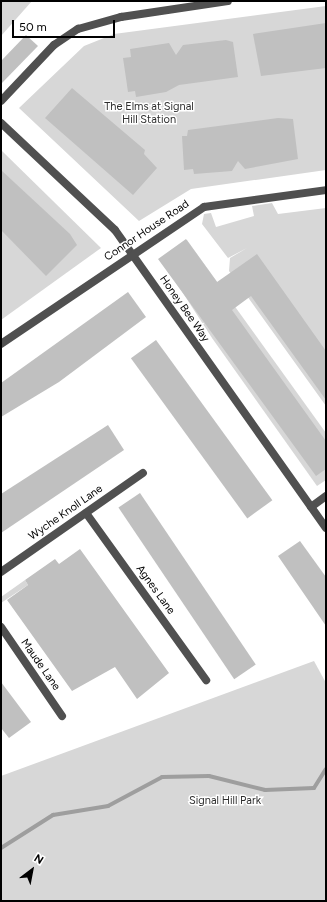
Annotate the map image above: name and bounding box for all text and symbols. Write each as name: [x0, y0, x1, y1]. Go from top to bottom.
scale bar: [14, 12, 117, 38]
text: 50 m: [19, 20, 47, 34]
park label: The Elms at Signal Hill Station: [104, 101, 194, 127]
street label: Connor House Road: [102, 198, 192, 264]
street label: Honey Bee Way: [156, 273, 212, 345]
street label: Wyche Knoll Lane: [26, 483, 106, 543]
street label: Agnes Lane: [133, 563, 177, 617]
street label: Maude Lane: [17, 637, 63, 693]
park label: Signal Hill Park: [189, 794, 261, 808]
north arrow: [12, 850, 52, 890]
text: N: [32, 852, 46, 867]

